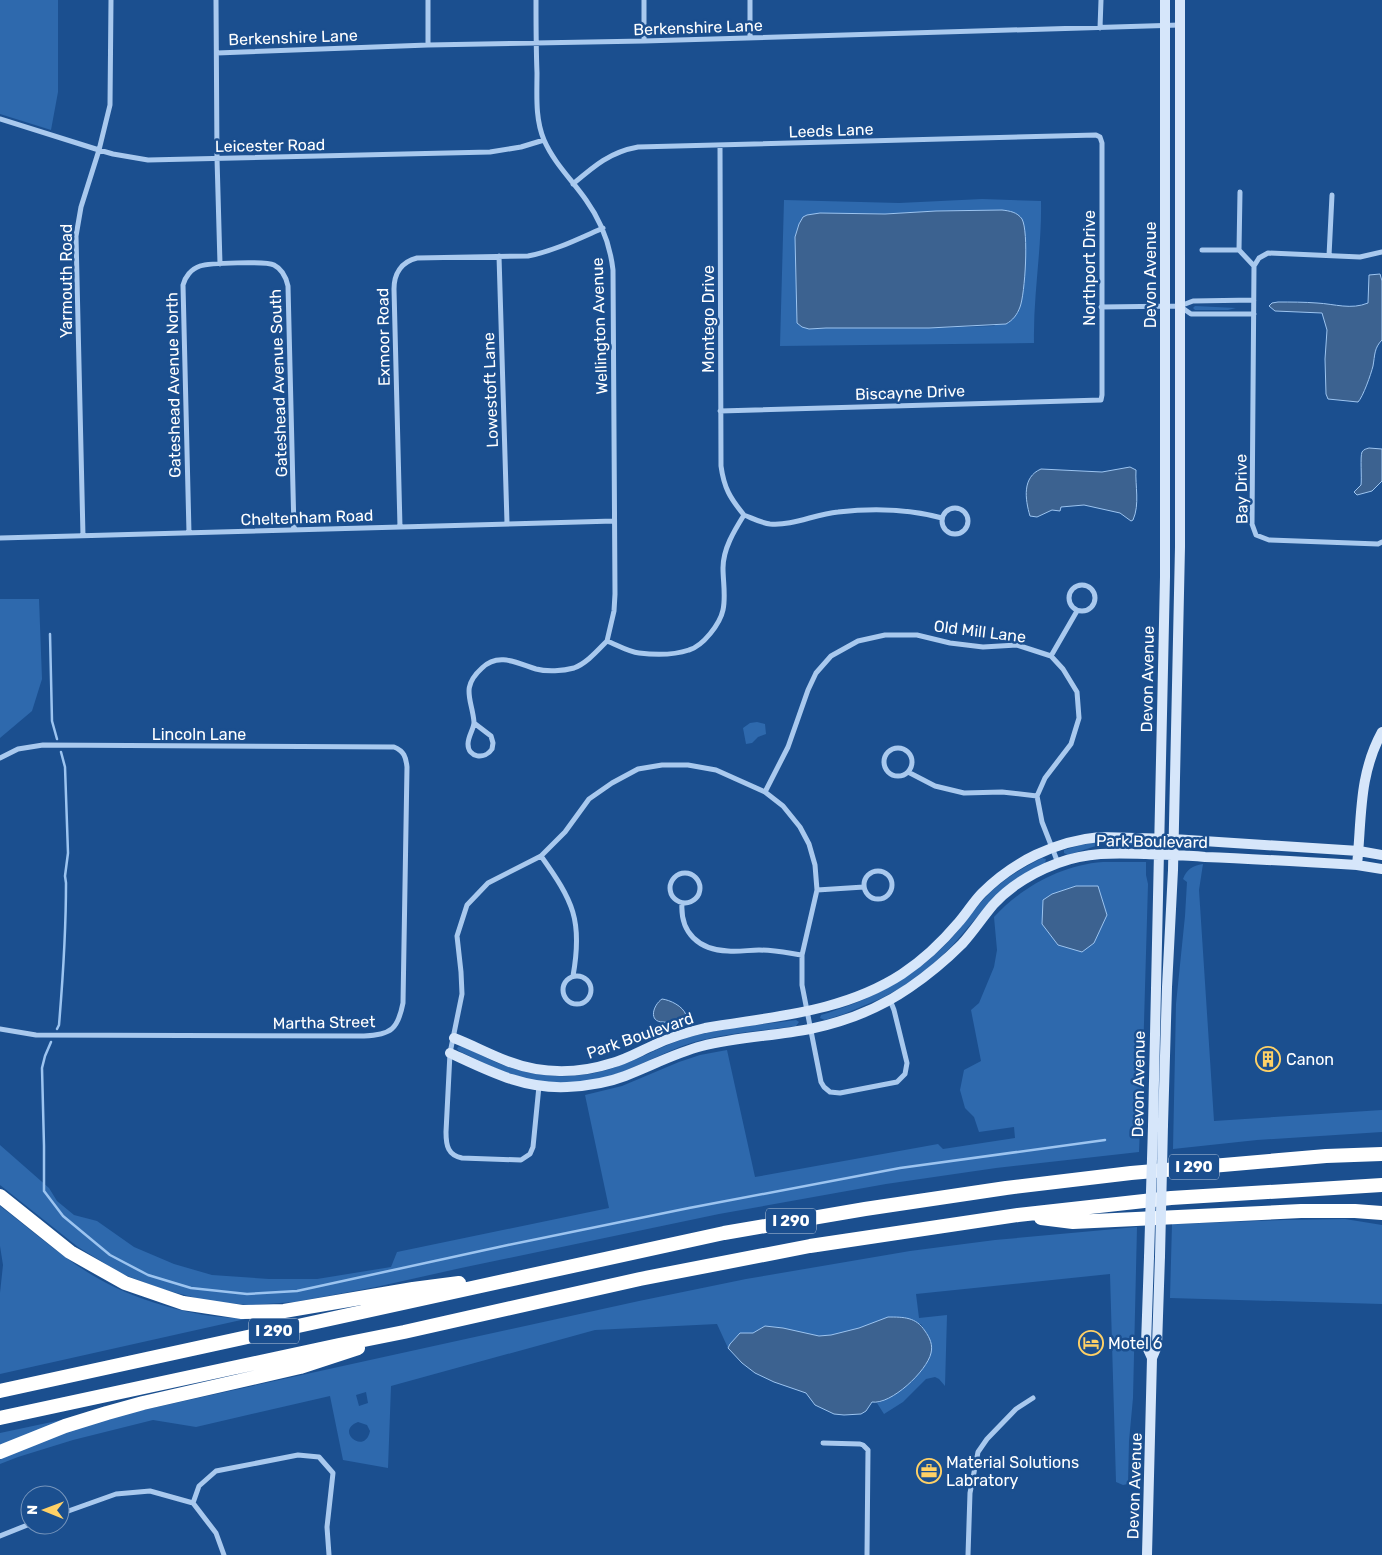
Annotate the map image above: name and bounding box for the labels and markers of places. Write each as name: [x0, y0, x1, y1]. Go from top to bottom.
building icon: Canon: [1255, 1046, 1281, 1072]
place label: Canon: [1286, 1050, 1334, 1069]
hotel icon: Motel 6: [1078, 1330, 1104, 1356]
place label: Motel 6: [1108, 1334, 1163, 1353]
place label: Material Solutions Labratory: [946, 1453, 1079, 1490]
office icon: Material Solutions Labratory: [916, 1458, 942, 1484]

